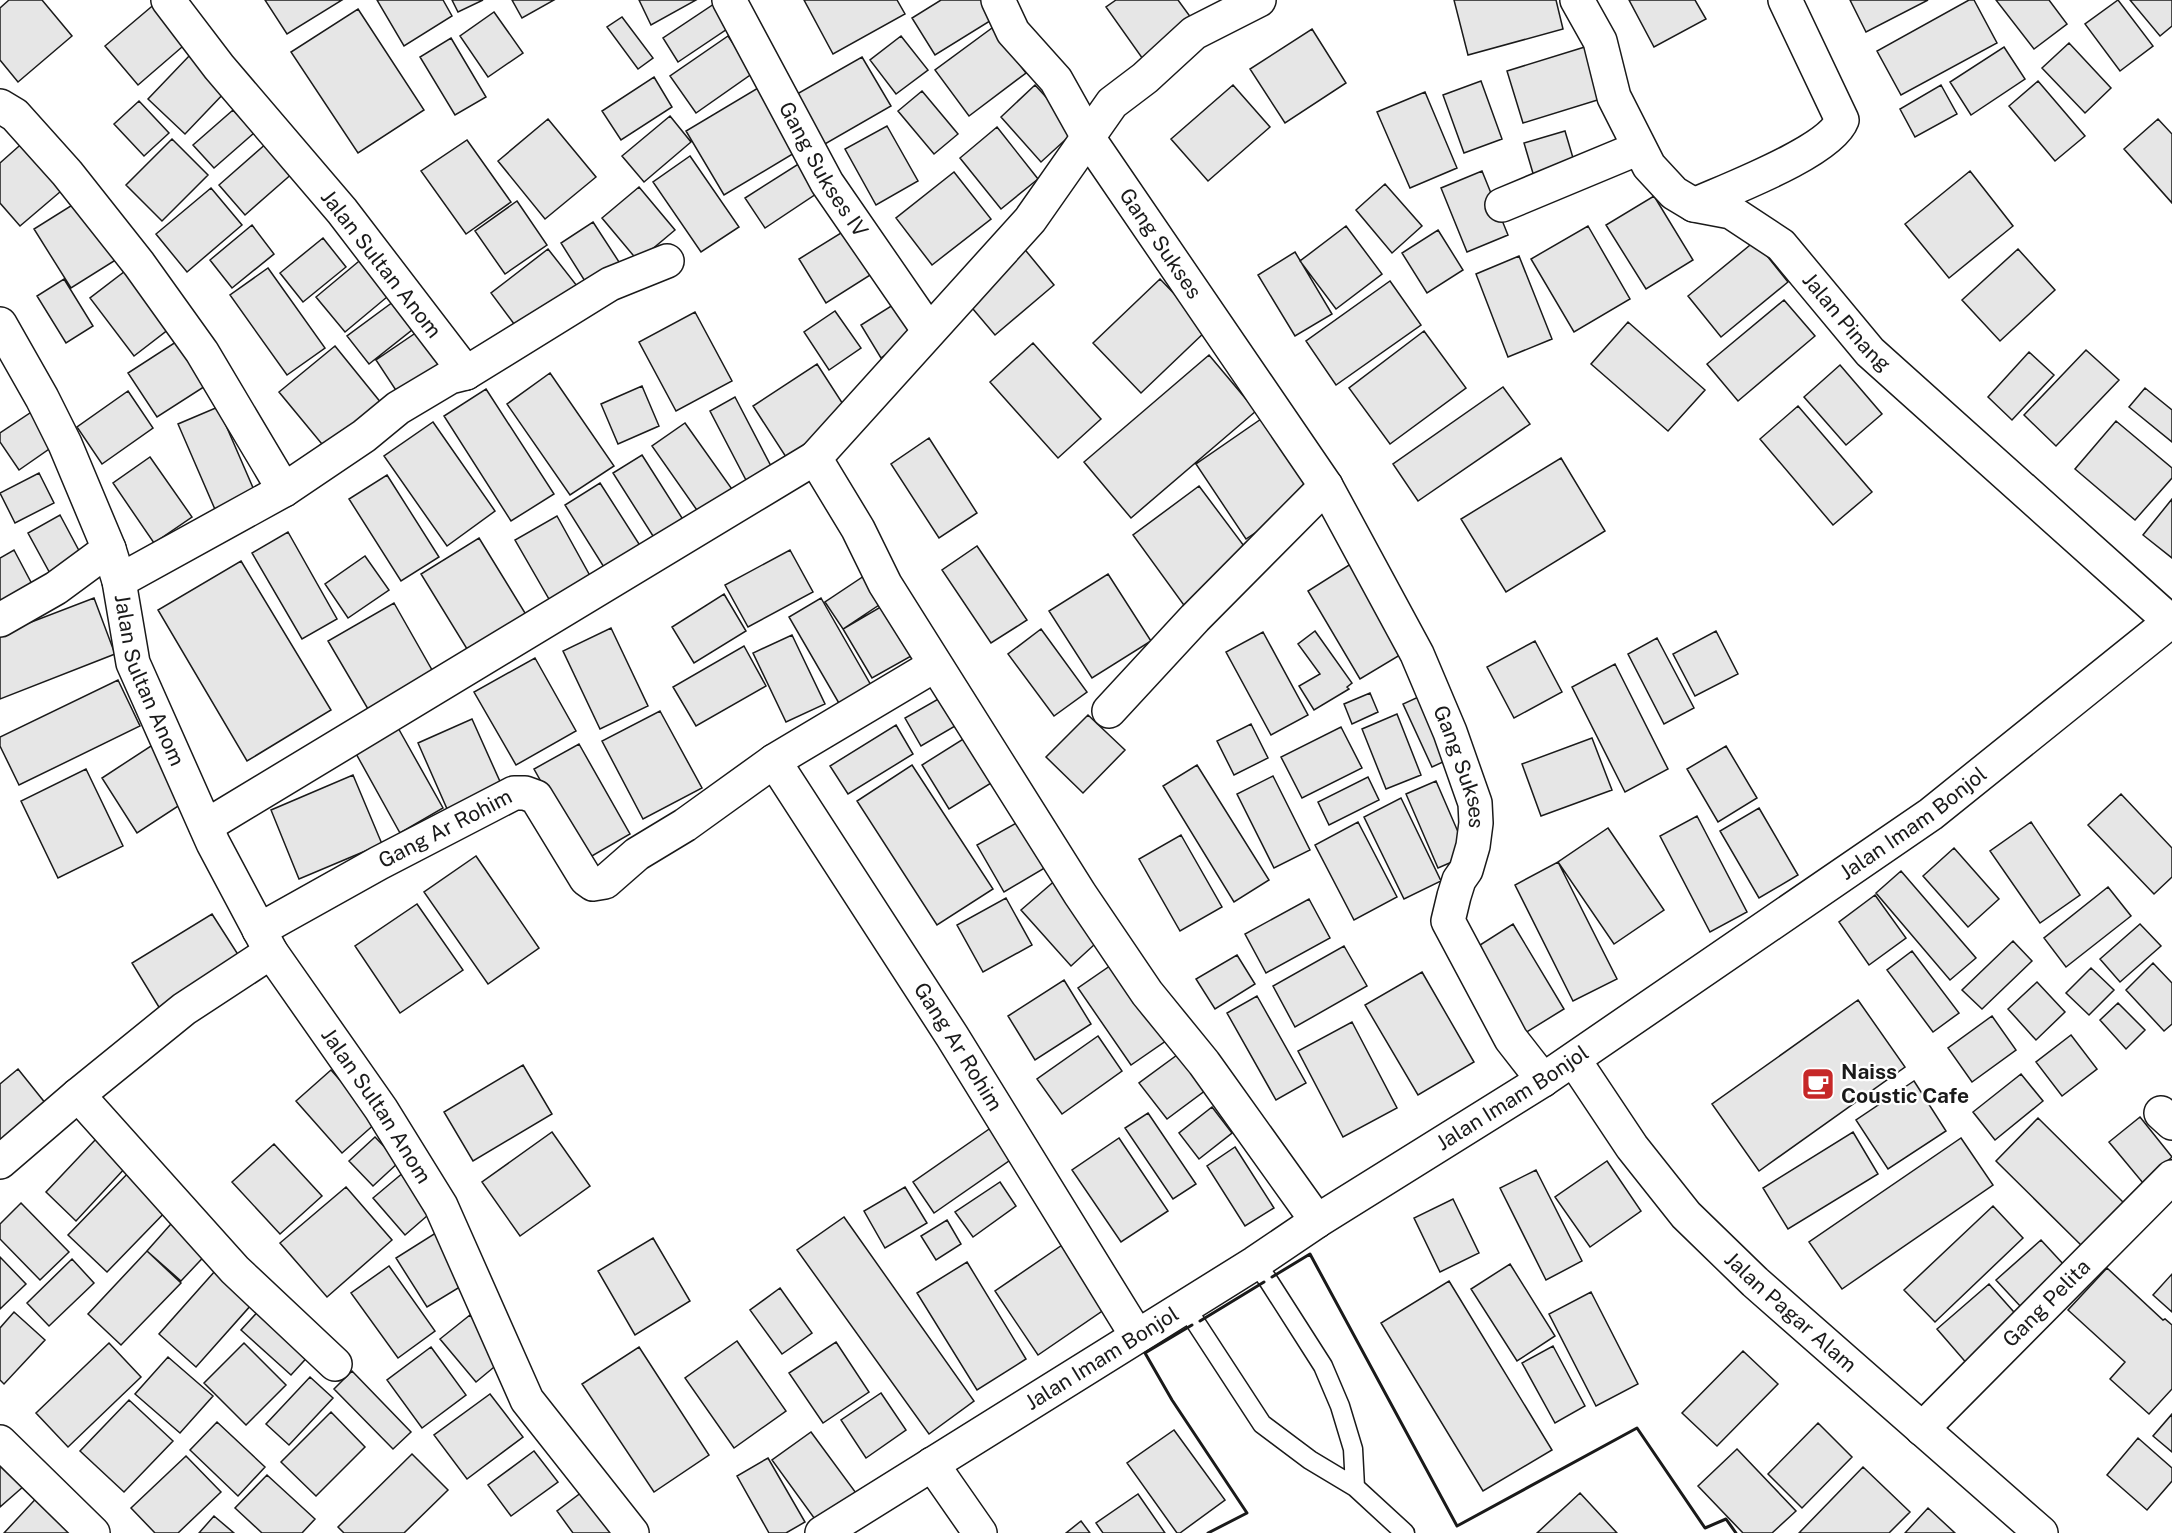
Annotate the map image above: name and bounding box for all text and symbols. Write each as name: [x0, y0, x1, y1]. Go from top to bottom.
street label: Gang Sukses IV: [774, 97, 874, 242]
street label: Gang Sukses: [1114, 183, 1207, 303]
street label: Jalan Sultan Anom: [316, 185, 447, 343]
street label: Jalan Pinang: [1797, 267, 1896, 377]
street label: Jalan Sultan Anom: [109, 592, 190, 770]
street label: Gang Sukses: [1428, 702, 1490, 830]
street label: Jalan Imam Bonjol: [1835, 761, 1991, 885]
street label: Gang Ar Rohim: [374, 783, 516, 873]
street label: Gang Ar Rohim: [909, 978, 1008, 1115]
street label: Jalan Sultan Anom: [316, 1023, 437, 1188]
street label: Jalan Imam Bonjol: [1431, 1040, 1593, 1156]
place label: Naiss Coustic Cafe: [1841, 1059, 1969, 1108]
cafe icon: Naiss Coustic Cafe: [1800, 1066, 1836, 1102]
street label: Jalan Pagar Alam: [1720, 1246, 1862, 1377]
street label: Gang Pelita: [1997, 1254, 2095, 1352]
street label: Jalan Imam Bonjol: [1021, 1301, 1183, 1415]

